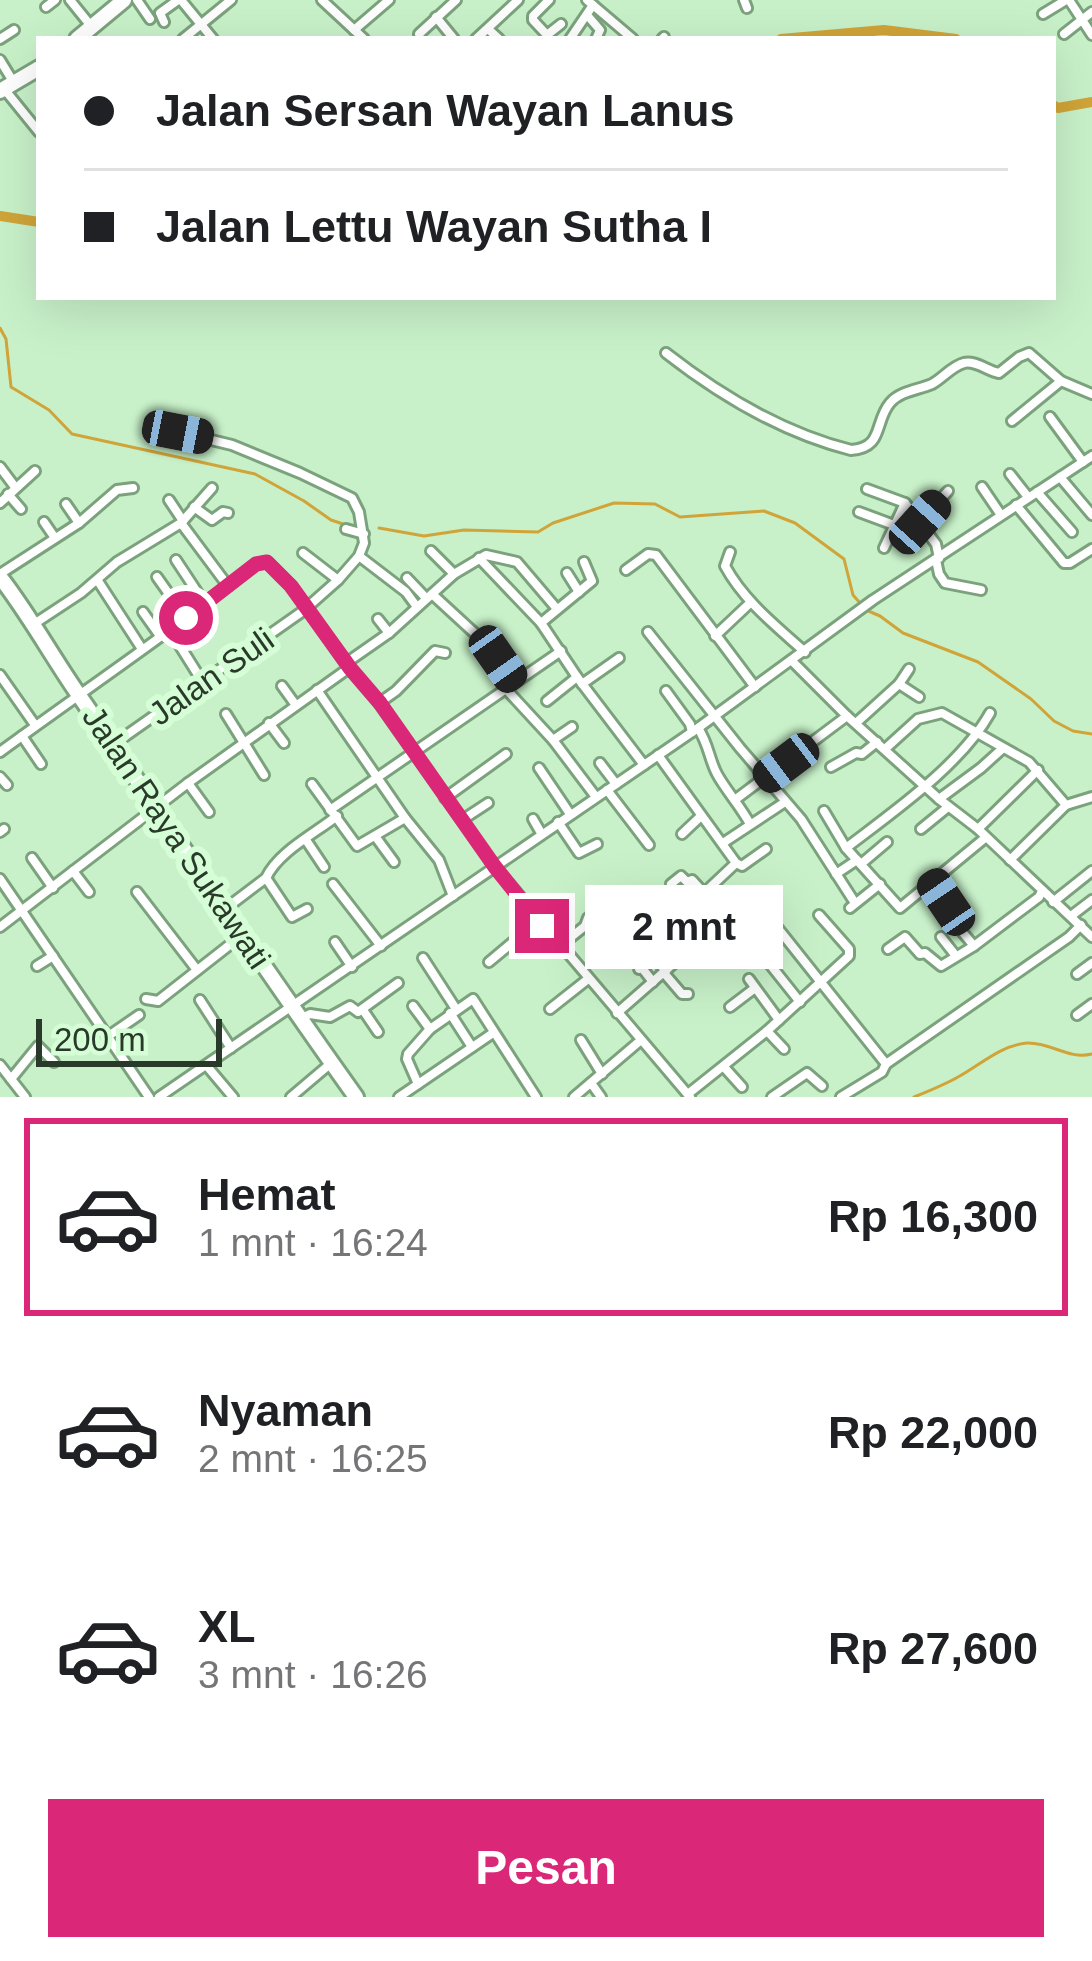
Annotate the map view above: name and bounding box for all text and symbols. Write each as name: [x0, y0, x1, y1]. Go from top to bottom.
text: Jalan Sersan Wayan Lanus: [156, 85, 735, 136]
text: Jalan Lettu Wayan Sutha I: [156, 201, 712, 252]
car: [139, 407, 217, 457]
car: [883, 483, 957, 561]
route start: [159, 591, 213, 645]
car: [463, 619, 533, 699]
street label: Jalan Suli: [142, 620, 281, 733]
street label: Jalan Raya Sukawati: [75, 699, 278, 975]
car: [746, 727, 826, 799]
car: [911, 862, 981, 942]
callout: 2 mnt: [584, 884, 782, 968]
route end: [515, 899, 569, 953]
text: 2 mnt: [632, 905, 736, 948]
scale bar: [36, 1013, 222, 1066]
text: 200 m: [54, 1021, 146, 1058]
icon: car: [54, 1163, 162, 1271]
text: Hemat: [198, 1169, 336, 1220]
text: Rp 16,300: [828, 1191, 1038, 1242]
text: 1 mnt · 16:24: [198, 1221, 428, 1264]
icon: car: [54, 1379, 162, 1487]
text: Nyaman: [198, 1385, 373, 1436]
text: Rp 22,000: [828, 1407, 1038, 1458]
text: 2 mnt · 16:25: [198, 1437, 428, 1480]
icon: car: [54, 1595, 162, 1703]
text: XL: [198, 1601, 256, 1652]
text: Rp 27,600: [828, 1623, 1038, 1674]
text: 3 mnt · 16:26: [198, 1653, 428, 1696]
button: Pesan: [48, 1799, 1044, 1937]

